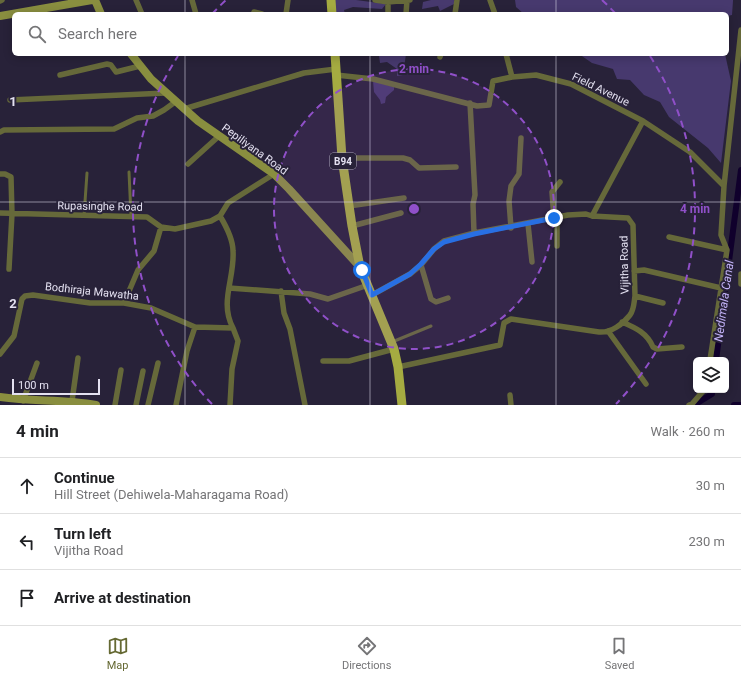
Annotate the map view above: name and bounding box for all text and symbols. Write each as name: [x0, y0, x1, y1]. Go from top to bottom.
search box: [12, 12, 729, 56]
icon: search: [26, 23, 48, 45]
text: Search here: [58, 25, 137, 43]
text: 2 min: [399, 62, 429, 76]
street label: Field Avenue: [570, 70, 632, 109]
text: 1: [9, 94, 17, 109]
street label: Pepiliyana Road: [219, 121, 290, 178]
road number: B94: [330, 153, 356, 169]
street label: Rupasinghe Road: [57, 199, 143, 214]
centre of rings: [407, 202, 421, 216]
text: 4 min: [680, 202, 710, 216]
route end: [545, 209, 563, 227]
street label: Vijitha Road: [617, 236, 632, 294]
water label: Nedimala Canal: [711, 259, 737, 343]
route start: [353, 261, 371, 279]
street label: Bodhiraja Mawatha: [44, 280, 140, 303]
text: 2: [9, 296, 17, 311]
map controls: [693, 357, 729, 393]
button: layers: [693, 357, 729, 393]
scale bar: [12, 377, 100, 396]
text: 100 m: [18, 379, 49, 392]
text: 4 min: [16, 421, 59, 441]
text: Walk · 260 m: [650, 424, 725, 439]
text: Continue: [54, 469, 115, 487]
icon: ahead: [16, 475, 38, 497]
text: 30 m: [696, 478, 725, 493]
text: Hill Street (Dehiwela-Maharagama Road): [54, 487, 288, 502]
text: Turn left: [54, 525, 111, 543]
icon: left: [16, 531, 38, 553]
text: 230 m: [688, 534, 725, 549]
text: Vijitha Road: [54, 543, 123, 558]
icon: arrive: [16, 587, 38, 609]
text: Arrive at destination: [54, 589, 191, 607]
tab: Map: [107, 635, 129, 672]
tab: Directions: [342, 635, 391, 672]
tab: Saved: [605, 635, 634, 672]

